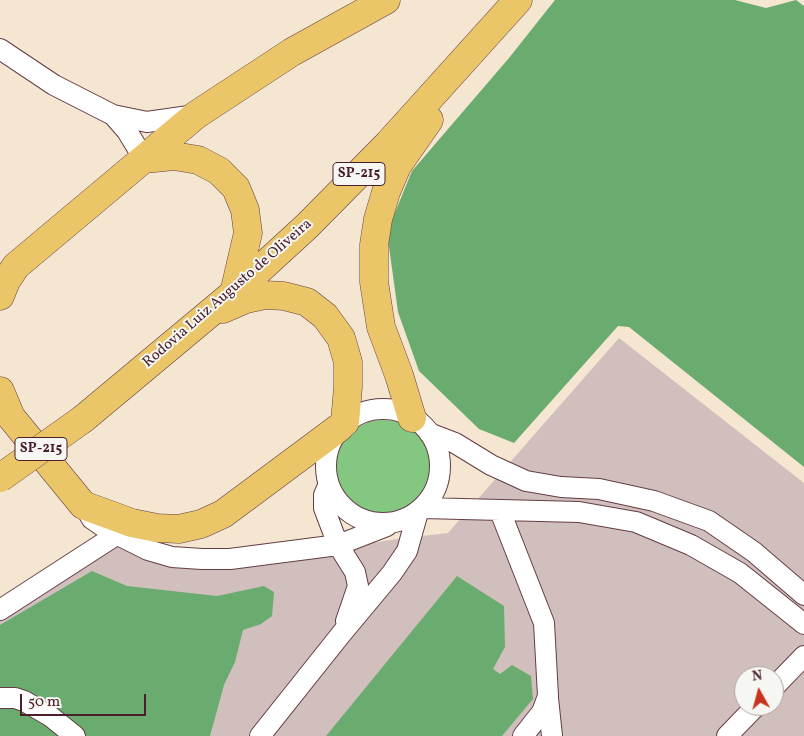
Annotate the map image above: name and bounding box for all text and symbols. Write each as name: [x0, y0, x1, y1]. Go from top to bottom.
road number: SP-215: [333, 162, 385, 185]
street label: Rodovia Luiz Augusto de Oliveira: [140, 216, 316, 372]
road number: SP-215: [15, 438, 67, 460]
north arrow: [734, 666, 784, 716]
text: N: [751, 667, 763, 687]
scale bar: [22, 684, 149, 716]
text: 50 m: [28, 692, 60, 713]

